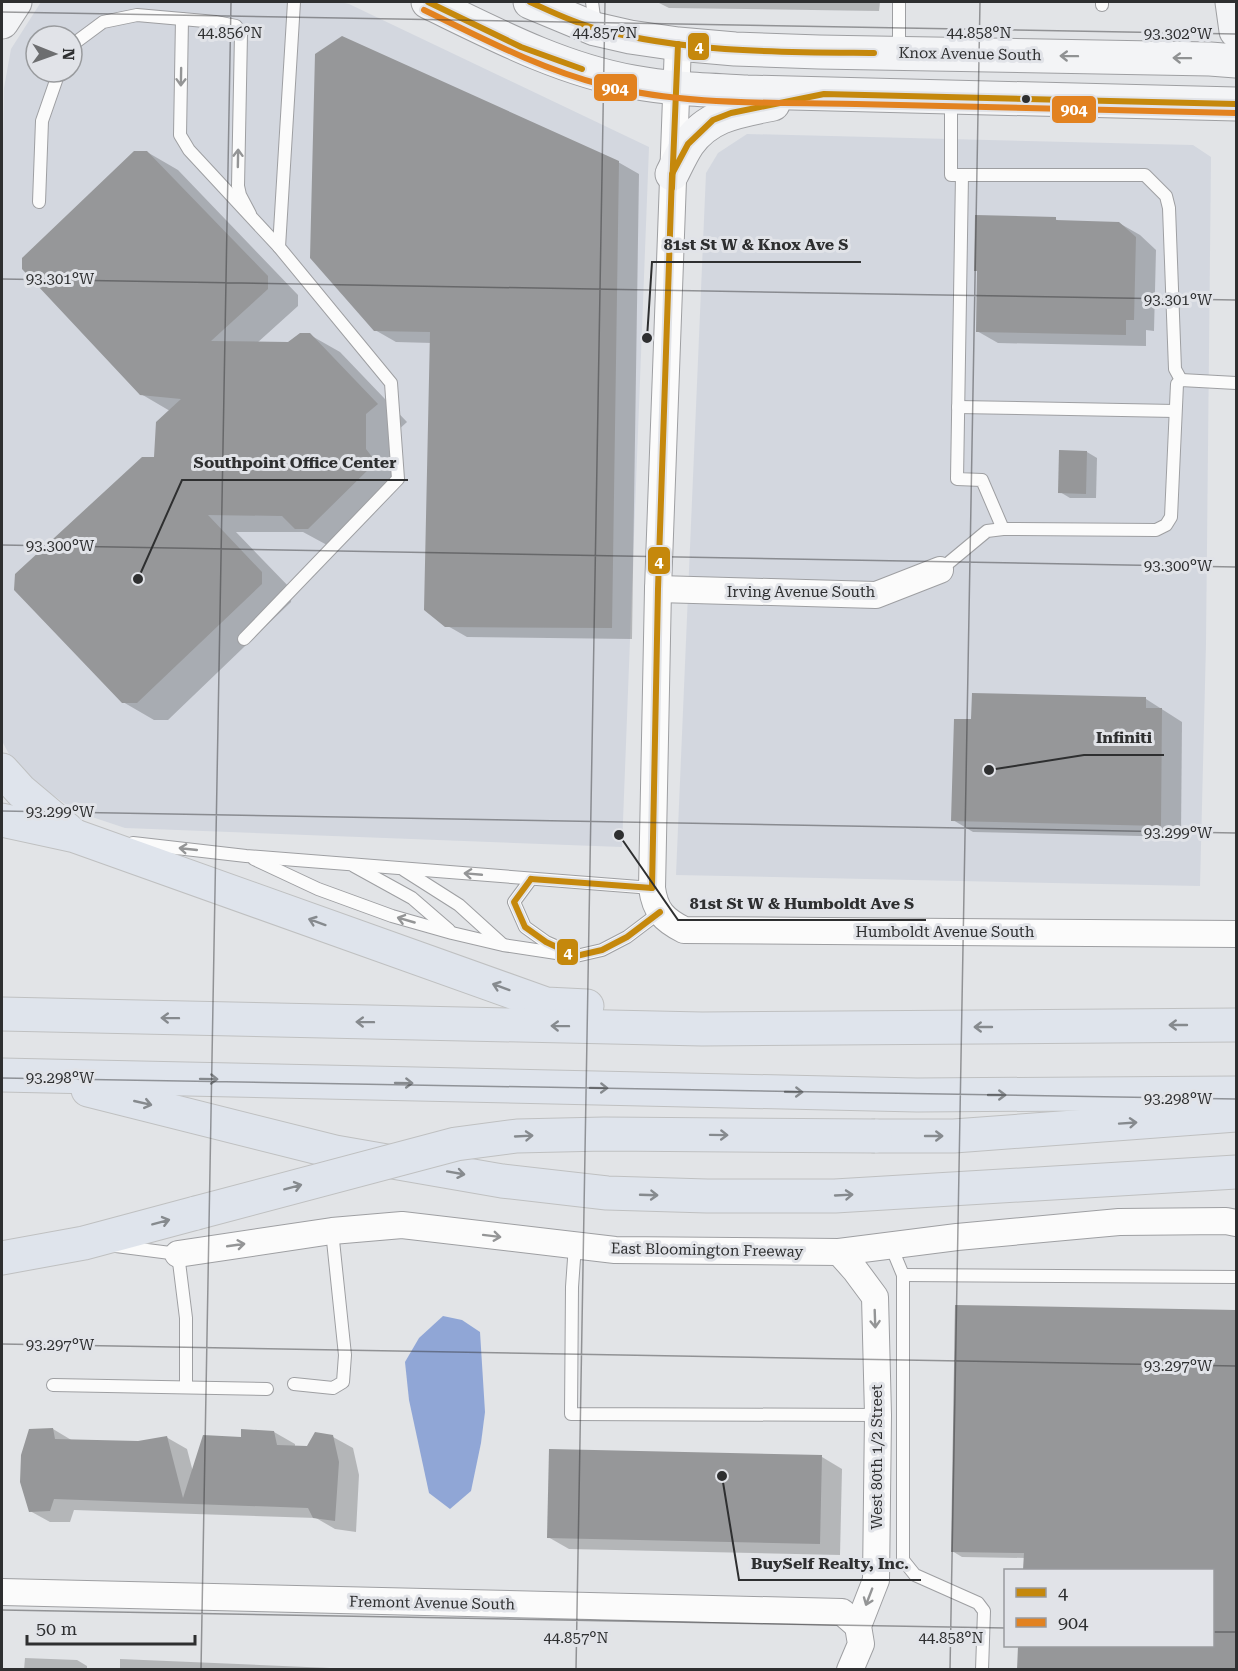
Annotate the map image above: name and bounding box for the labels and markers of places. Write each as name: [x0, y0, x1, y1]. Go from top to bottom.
unlabelled marker: [1020, 93, 1032, 105]
callout: 81st St W & Knox Ave S: [652, 228, 861, 262]
callout: Southpoint Office Center: [182, 446, 408, 480]
callout: Infiniti: [1084, 721, 1164, 755]
callout: 81st St W & Humboldt Ave S: [678, 886, 926, 920]
callout: BuySelf Realty, Inc.: [739, 1546, 921, 1580]

